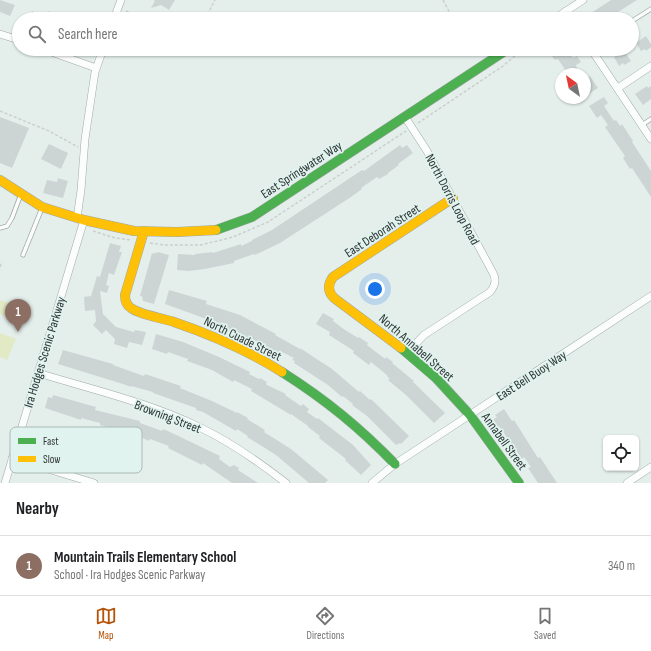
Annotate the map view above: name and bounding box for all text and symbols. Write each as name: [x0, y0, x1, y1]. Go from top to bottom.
search box: [12, 12, 639, 56]
icon: search: [26, 23, 48, 45]
text: Search here: [58, 25, 118, 44]
north arrow: [555, 68, 591, 104]
street label: East Springwater Way: [258, 138, 345, 202]
street label: North Dorris Loop Road: [421, 151, 483, 248]
street label: East Deborah Street: [342, 200, 423, 261]
your location: [365, 279, 385, 299]
street label: Ira Hodges Scenic Parkway: [20, 295, 69, 410]
pin: 1: [5, 299, 31, 332]
street label: North Annabell Street: [375, 311, 457, 385]
street label: North Cuade Street: [201, 313, 284, 365]
street label: East Bell Buoy Way: [493, 347, 570, 404]
street label: Browning Street: [132, 397, 203, 437]
street label: Annabell Street: [477, 409, 530, 473]
legend: [10, 427, 142, 473]
text: Fast: [43, 435, 59, 448]
map controls: [603, 435, 639, 471]
button: locate: [603, 435, 639, 471]
text: Slow: [43, 453, 60, 466]
text: Nearby: [16, 499, 59, 519]
text: Mountain Trails Elementary School: [54, 548, 236, 567]
text: 1: [26, 558, 32, 574]
text: 340 m: [608, 558, 635, 574]
text: School · Ira Hodges Scenic Parkway: [54, 567, 205, 583]
tab: Map: [95, 605, 117, 642]
tab: Directions: [307, 605, 344, 642]
tab: Saved: [534, 605, 556, 642]

